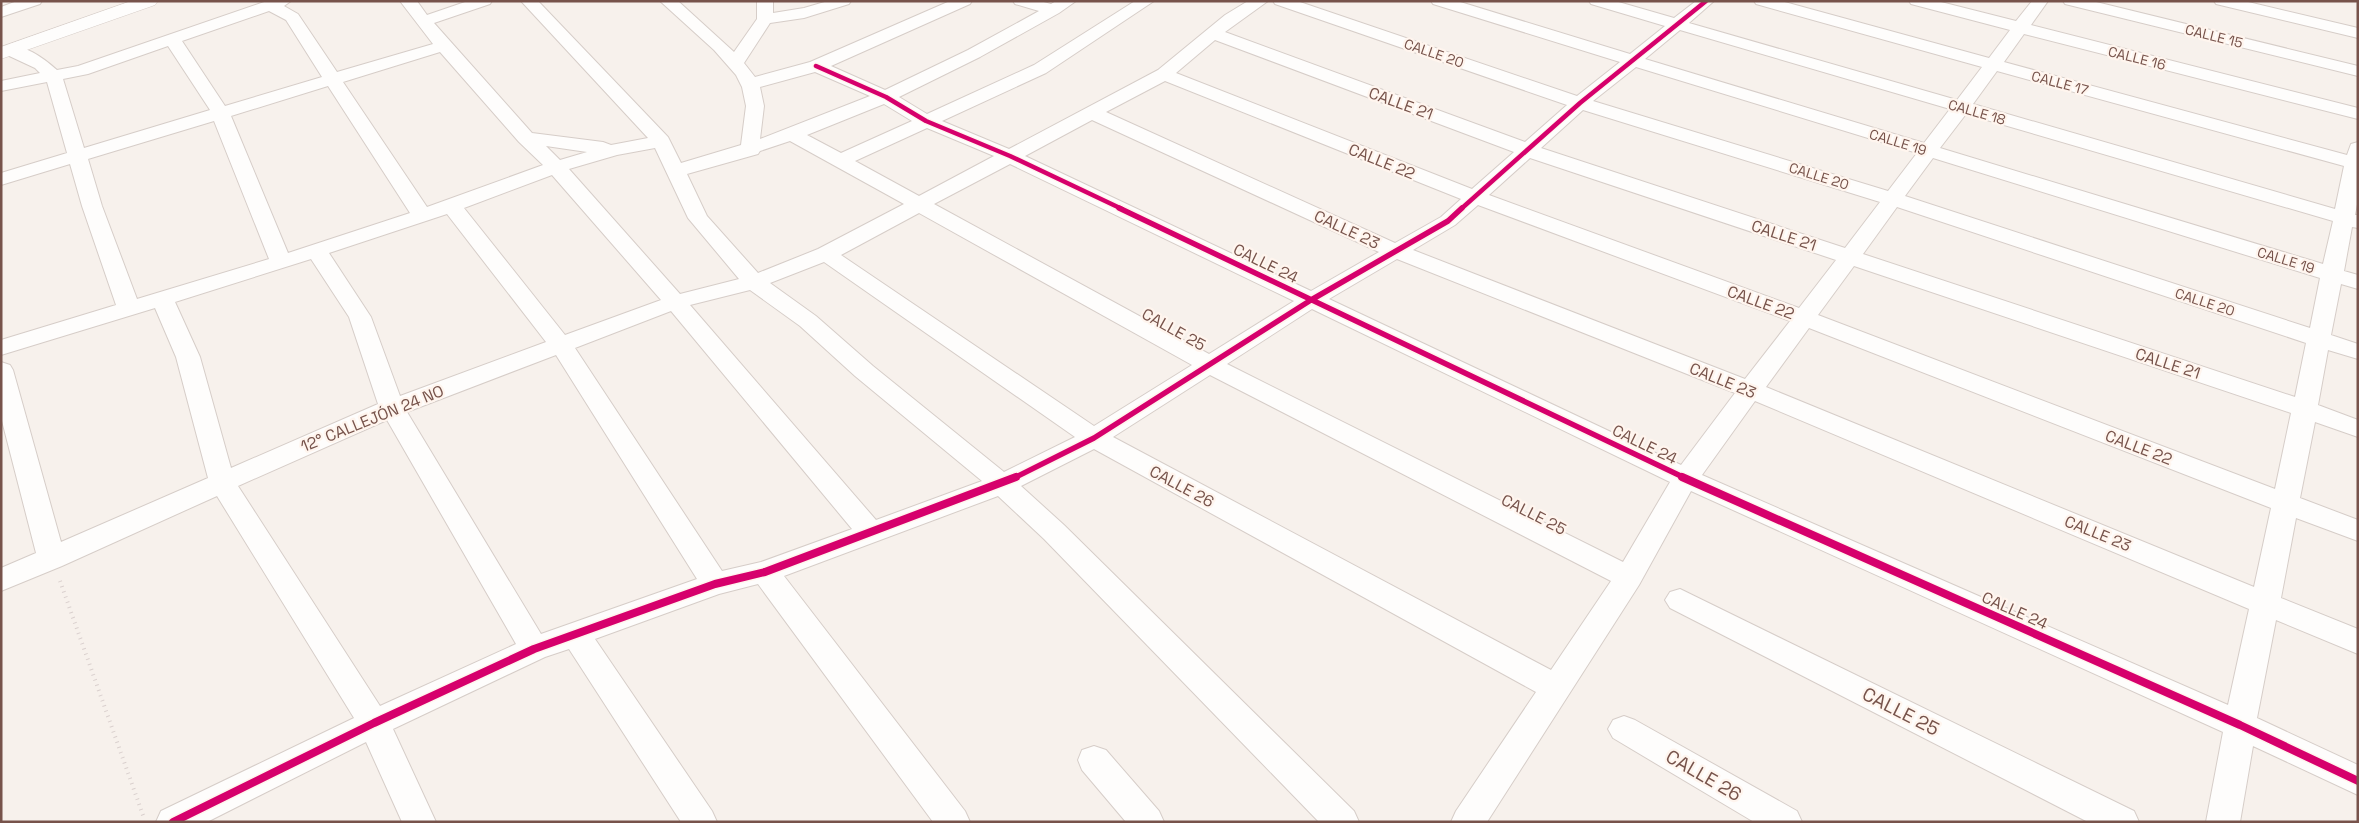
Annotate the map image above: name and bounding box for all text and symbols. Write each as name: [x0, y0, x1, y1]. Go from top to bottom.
street label: CALLE 15: [2183, 20, 2245, 52]
street label: CALLE 20: [1402, 34, 1466, 72]
street label: CALLE 16: [2106, 42, 2168, 74]
street label: CALLE 17: [2030, 67, 2091, 99]
street label: CALLE 21: [1366, 82, 1436, 125]
street label: CALLE 18: [1946, 95, 2008, 129]
street label: CALLE 19: [1867, 125, 1929, 159]
street label: CALLE 22: [1345, 139, 1418, 184]
street label: CALLE 20: [1787, 158, 1851, 194]
street label: CALLE 23: [1311, 205, 1383, 254]
street label: CALLE 21: [1749, 215, 1819, 256]
street label: CALLE 24: [1230, 239, 1302, 288]
street label: CALLE 19: [2255, 243, 2317, 277]
street label: CALLE 22: [1724, 281, 1797, 324]
street label: CALLE 20: [2173, 284, 2237, 320]
street label: CALLE 25: [1138, 303, 1209, 356]
street label: CALLE 21: [2133, 343, 2203, 384]
street label: CALLE 23: [1686, 358, 1759, 403]
street label: 12° CALLEJÓN 24 NO: [298, 380, 447, 457]
street label: CALLE 24: [1609, 420, 1681, 469]
street label: CALLE 22: [2102, 425, 2175, 470]
street label: CALLE 26: [1146, 461, 1218, 512]
street label: CALLE 25: [1498, 489, 1570, 540]
street label: CALLE 23: [2061, 511, 2134, 556]
street label: CALLE 24: [1979, 587, 2051, 634]
street label: CALLE 25: [1858, 681, 1944, 741]
street label: CALLE 26: [1661, 744, 1746, 807]

